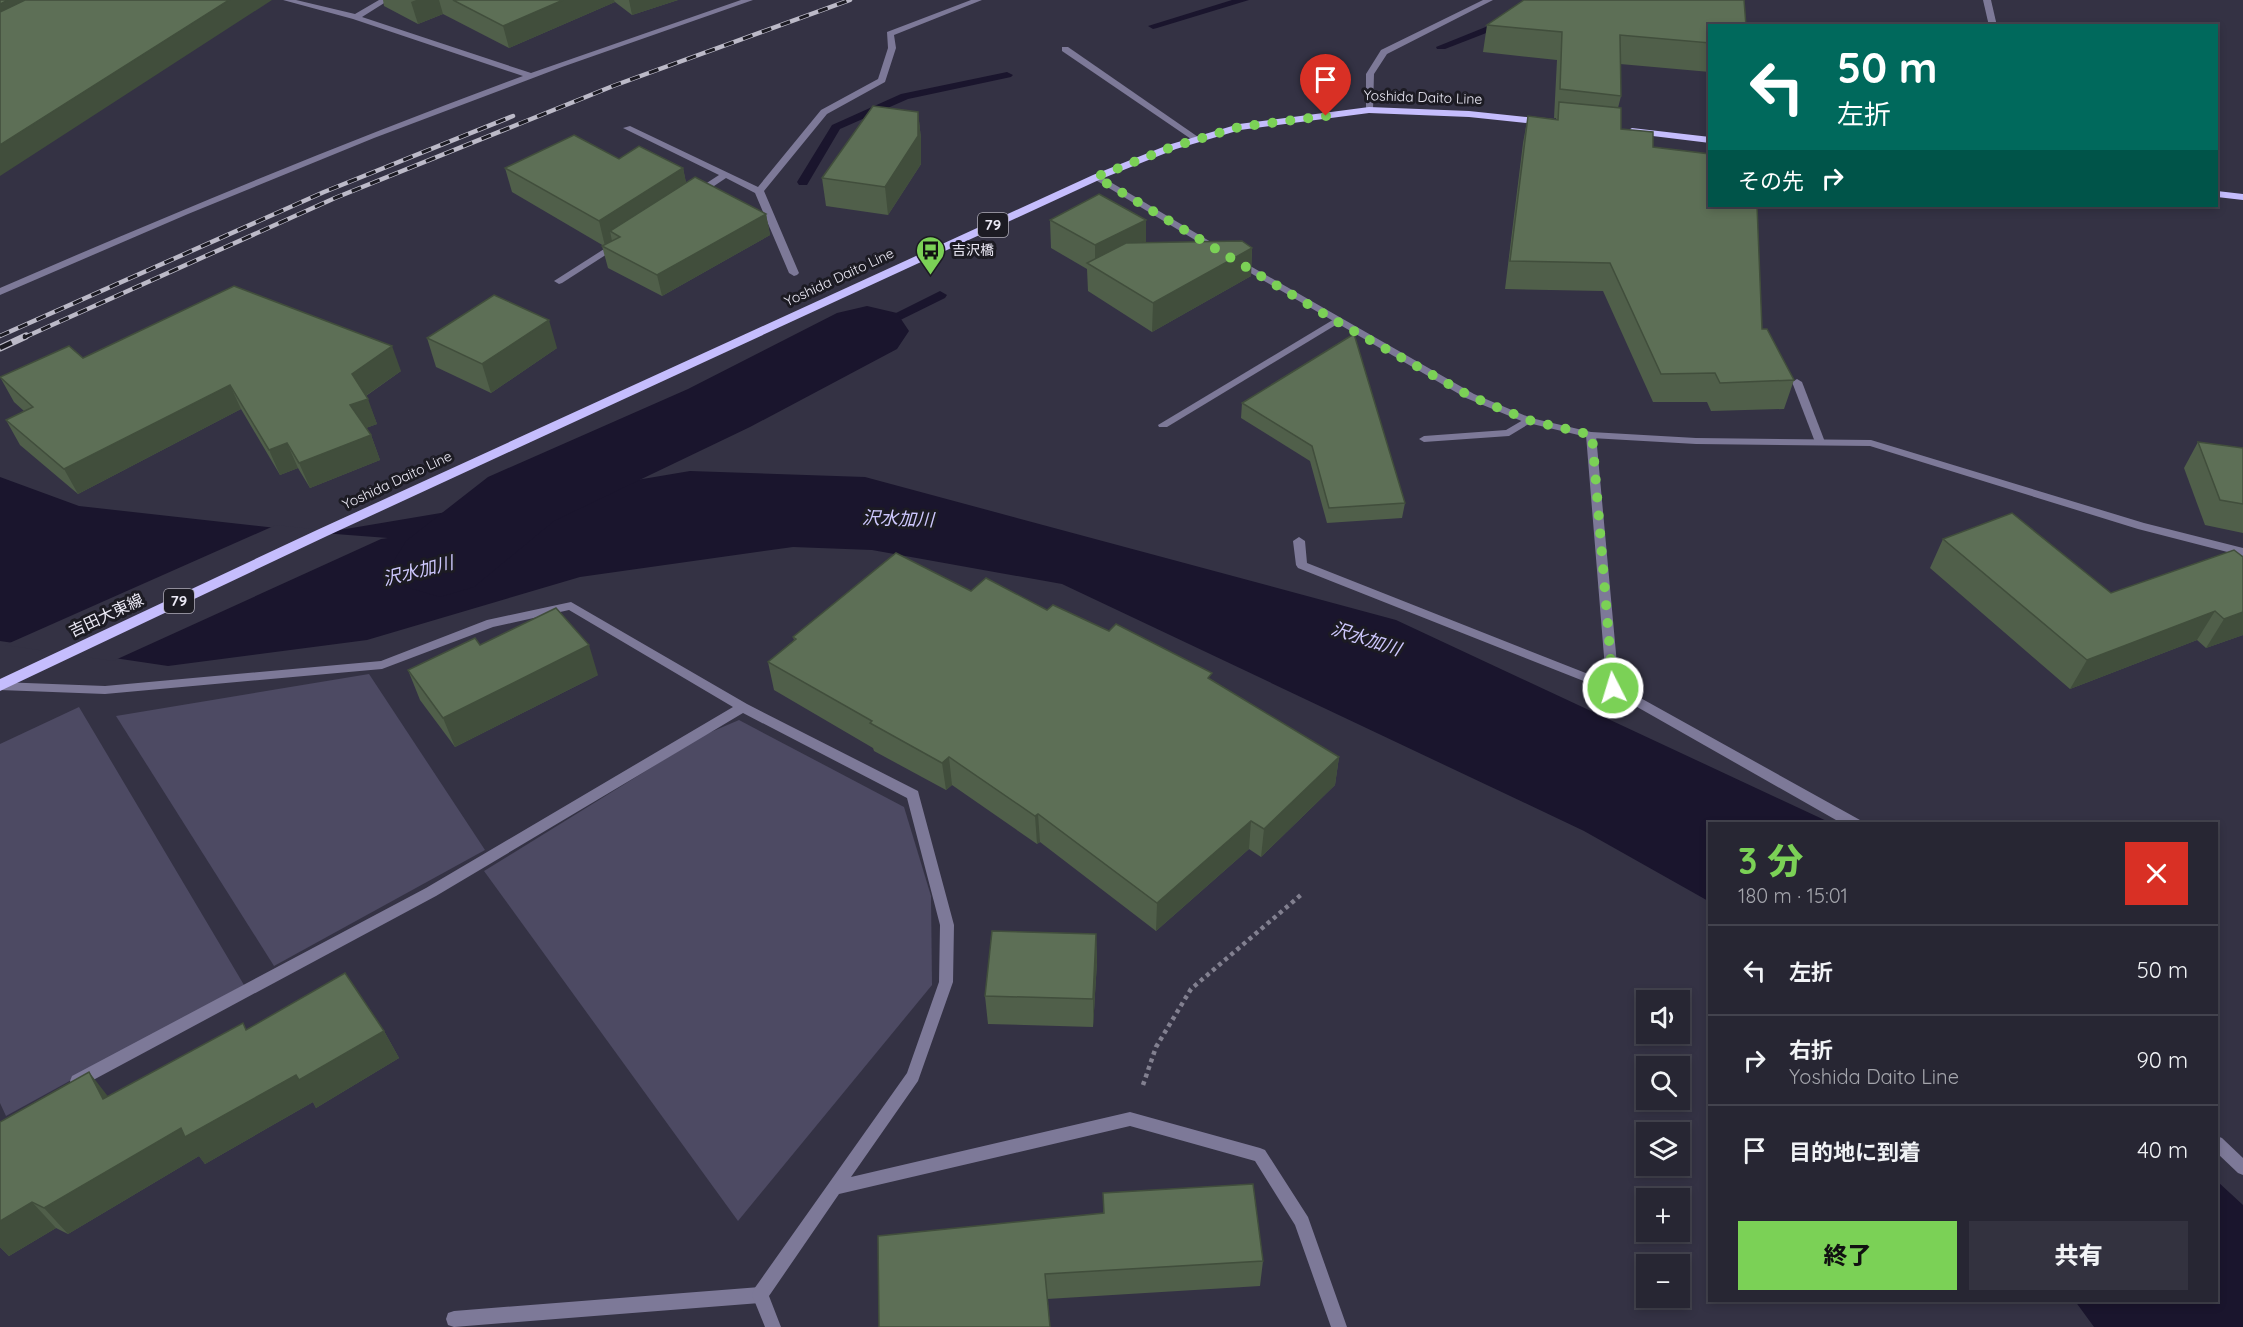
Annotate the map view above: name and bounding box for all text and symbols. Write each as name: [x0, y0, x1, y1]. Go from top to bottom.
text: 50 m: [1837, 41, 1937, 94]
icon: left: [1738, 48, 1816, 126]
pin: [1300, 54, 1351, 116]
icon: arrive: [1309, 63, 1342, 96]
street label: Yoshida Daito Line: [1363, 86, 1483, 108]
text: 左折: [1837, 97, 1891, 131]
icon: right: [1816, 162, 1849, 195]
text: その先: [1738, 167, 1804, 195]
road number: 79: [978, 213, 1008, 237]
bus stop icon: 吉沢橋: [915, 234, 947, 276]
place label: 吉沢橋: [952, 241, 994, 259]
street label: Yoshida Daito Line: [781, 244, 897, 310]
street label: Yoshida Daito Line: [339, 447, 455, 513]
water label: 沢水加川: [862, 506, 936, 531]
water label: 沢水加川: [380, 550, 458, 590]
street label: 吉田大東線: [66, 589, 146, 641]
road number: 79: [164, 589, 194, 613]
water label: 沢水加川: [1328, 616, 1406, 661]
position arrow: [1581, 656, 1645, 720]
text: 3 分: [1738, 838, 1803, 883]
button: close: [2125, 842, 2188, 905]
text: 180 m · 15:01: [1738, 883, 1848, 908]
icon: left: [1738, 954, 1771, 987]
text: 50 m: [2137, 956, 2188, 984]
text: 左折: [1789, 958, 1833, 986]
map controls: [1636, 990, 1690, 1308]
button: sound: [1636, 990, 1690, 1044]
text: 右折: [1789, 1036, 1833, 1064]
icon: right: [1738, 1044, 1771, 1077]
text: 90 m: [2137, 1046, 2188, 1074]
button: search: [1636, 1056, 1690, 1110]
text: Yoshida Daito Line: [1789, 1064, 1959, 1089]
button: layers: [1636, 1122, 1690, 1176]
icon: arrive: [1738, 1134, 1771, 1167]
text: 40 m: [2137, 1136, 2188, 1164]
text: 目的地に到着: [1789, 1138, 1921, 1166]
button: +: [1636, 1188, 1690, 1242]
button: 終了: [1738, 1221, 1957, 1290]
button: 共有: [1969, 1221, 2188, 1290]
button: −: [1636, 1254, 1690, 1308]

